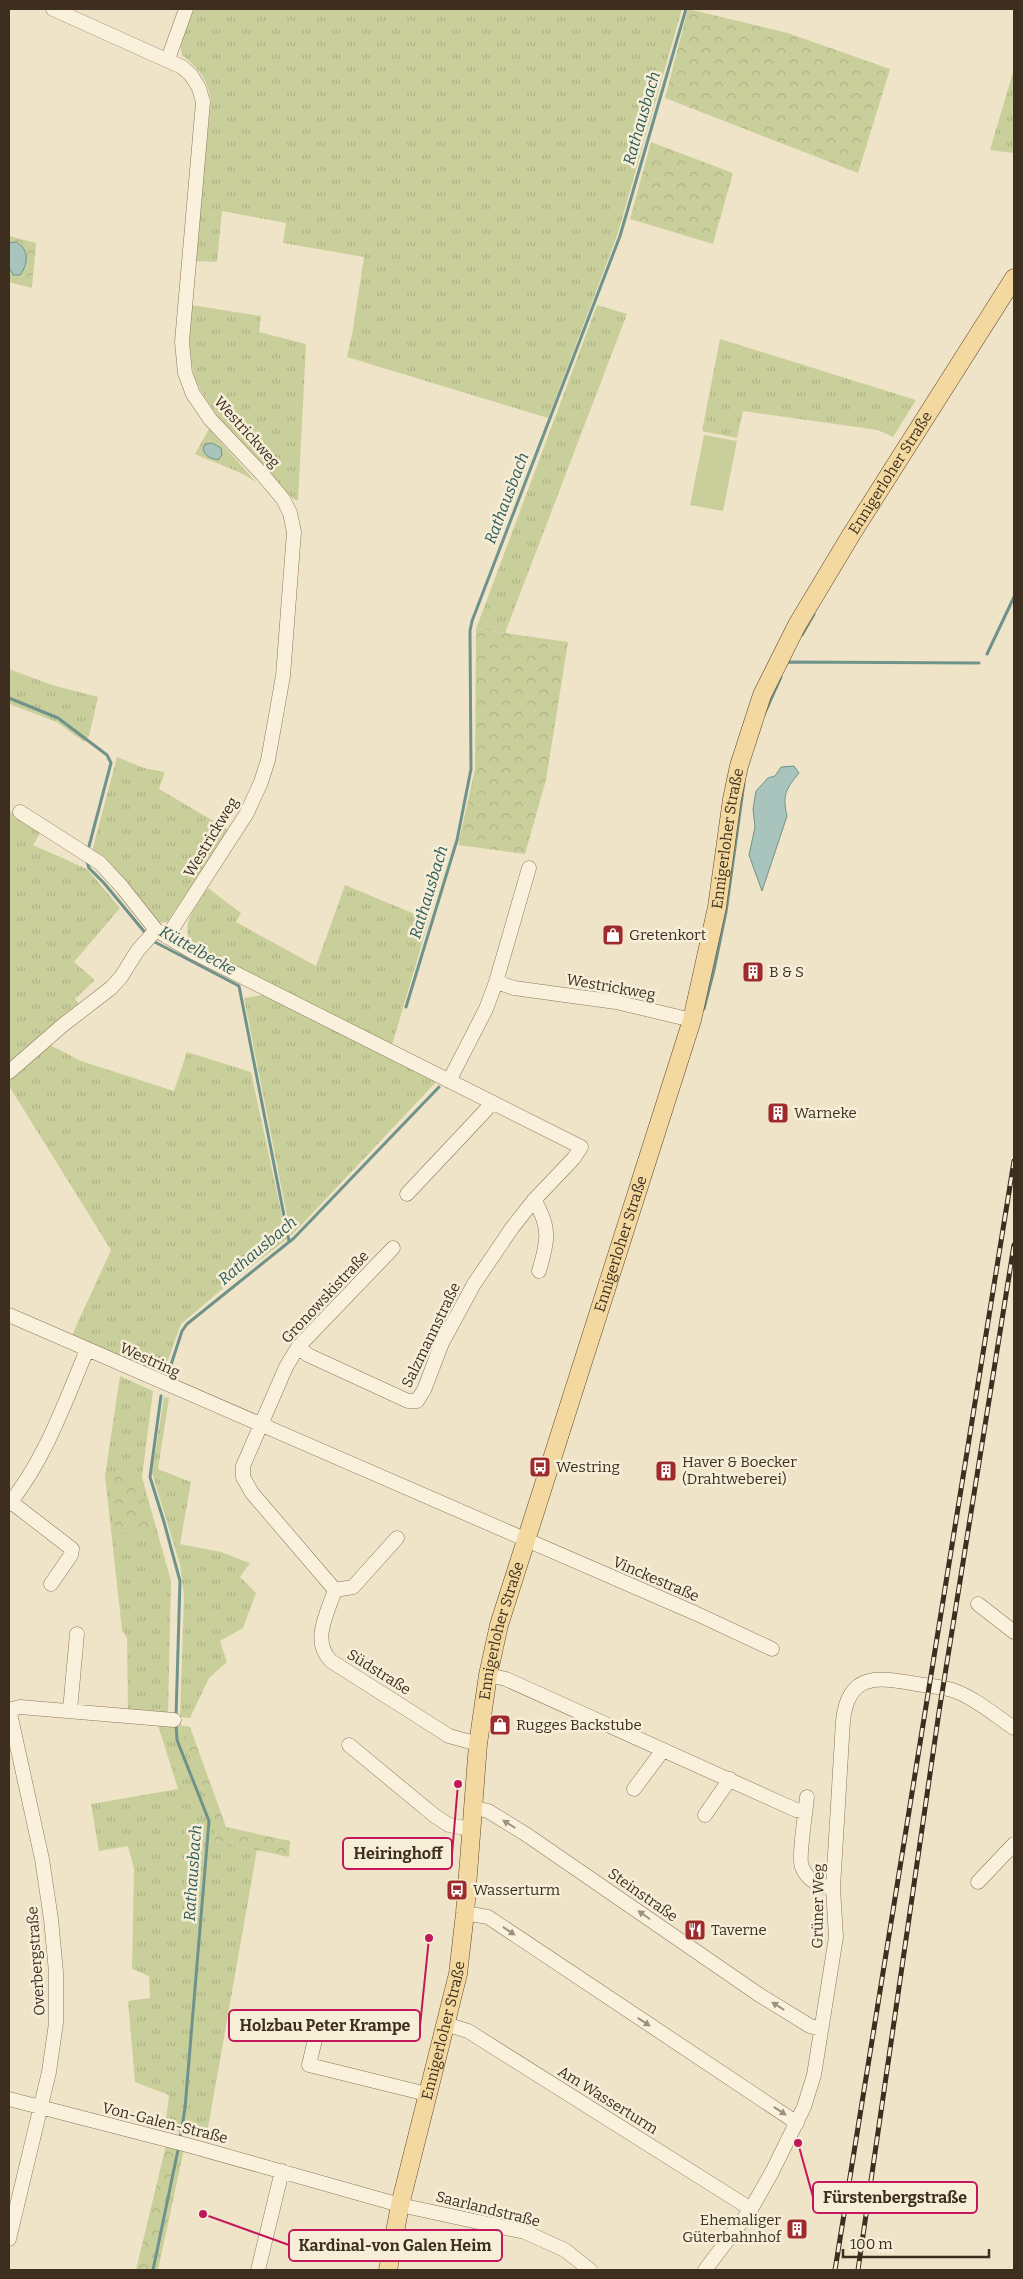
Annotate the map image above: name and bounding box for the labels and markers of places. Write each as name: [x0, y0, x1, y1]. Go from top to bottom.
shop icon: Gretenkort: [601, 923, 625, 947]
place label: Gretenkort: [629, 926, 707, 944]
building icon: B & S: [741, 960, 765, 984]
place label: B & S: [769, 963, 804, 981]
building icon: Warneke: [766, 1101, 790, 1125]
place label: Warneke: [794, 1104, 857, 1122]
place label: Haver & Boecker (Drahtweberei): [682, 1453, 797, 1488]
bus stop icon: Westring: [528, 1455, 552, 1479]
place label: Westring: [556, 1458, 620, 1476]
building icon: Haver & Boecker (Drahtweberei): [654, 1459, 678, 1483]
shop icon: Rugges Backstube: [488, 1713, 512, 1737]
place label: Rugges Backstube: [516, 1716, 642, 1734]
callout: Heiringhoff: [343, 1838, 452, 1869]
bus stop icon: Wasserturm: [445, 1878, 469, 1902]
place label: Wasserturm: [473, 1881, 561, 1899]
restaurant icon: Taverne: [683, 1918, 707, 1942]
place label: Taverne: [711, 1921, 767, 1939]
callout: Holzbau Peter Krampe: [229, 2010, 420, 2041]
callout: Fürstenbergstraße: [813, 2182, 977, 2213]
place label: Ehemaliger Güterbahnhof: [682, 2211, 783, 2246]
building icon: Ehemaliger Güterbahnhof: [785, 2217, 809, 2241]
callout: Kardinal-von Galen Heim: [289, 2230, 502, 2261]

